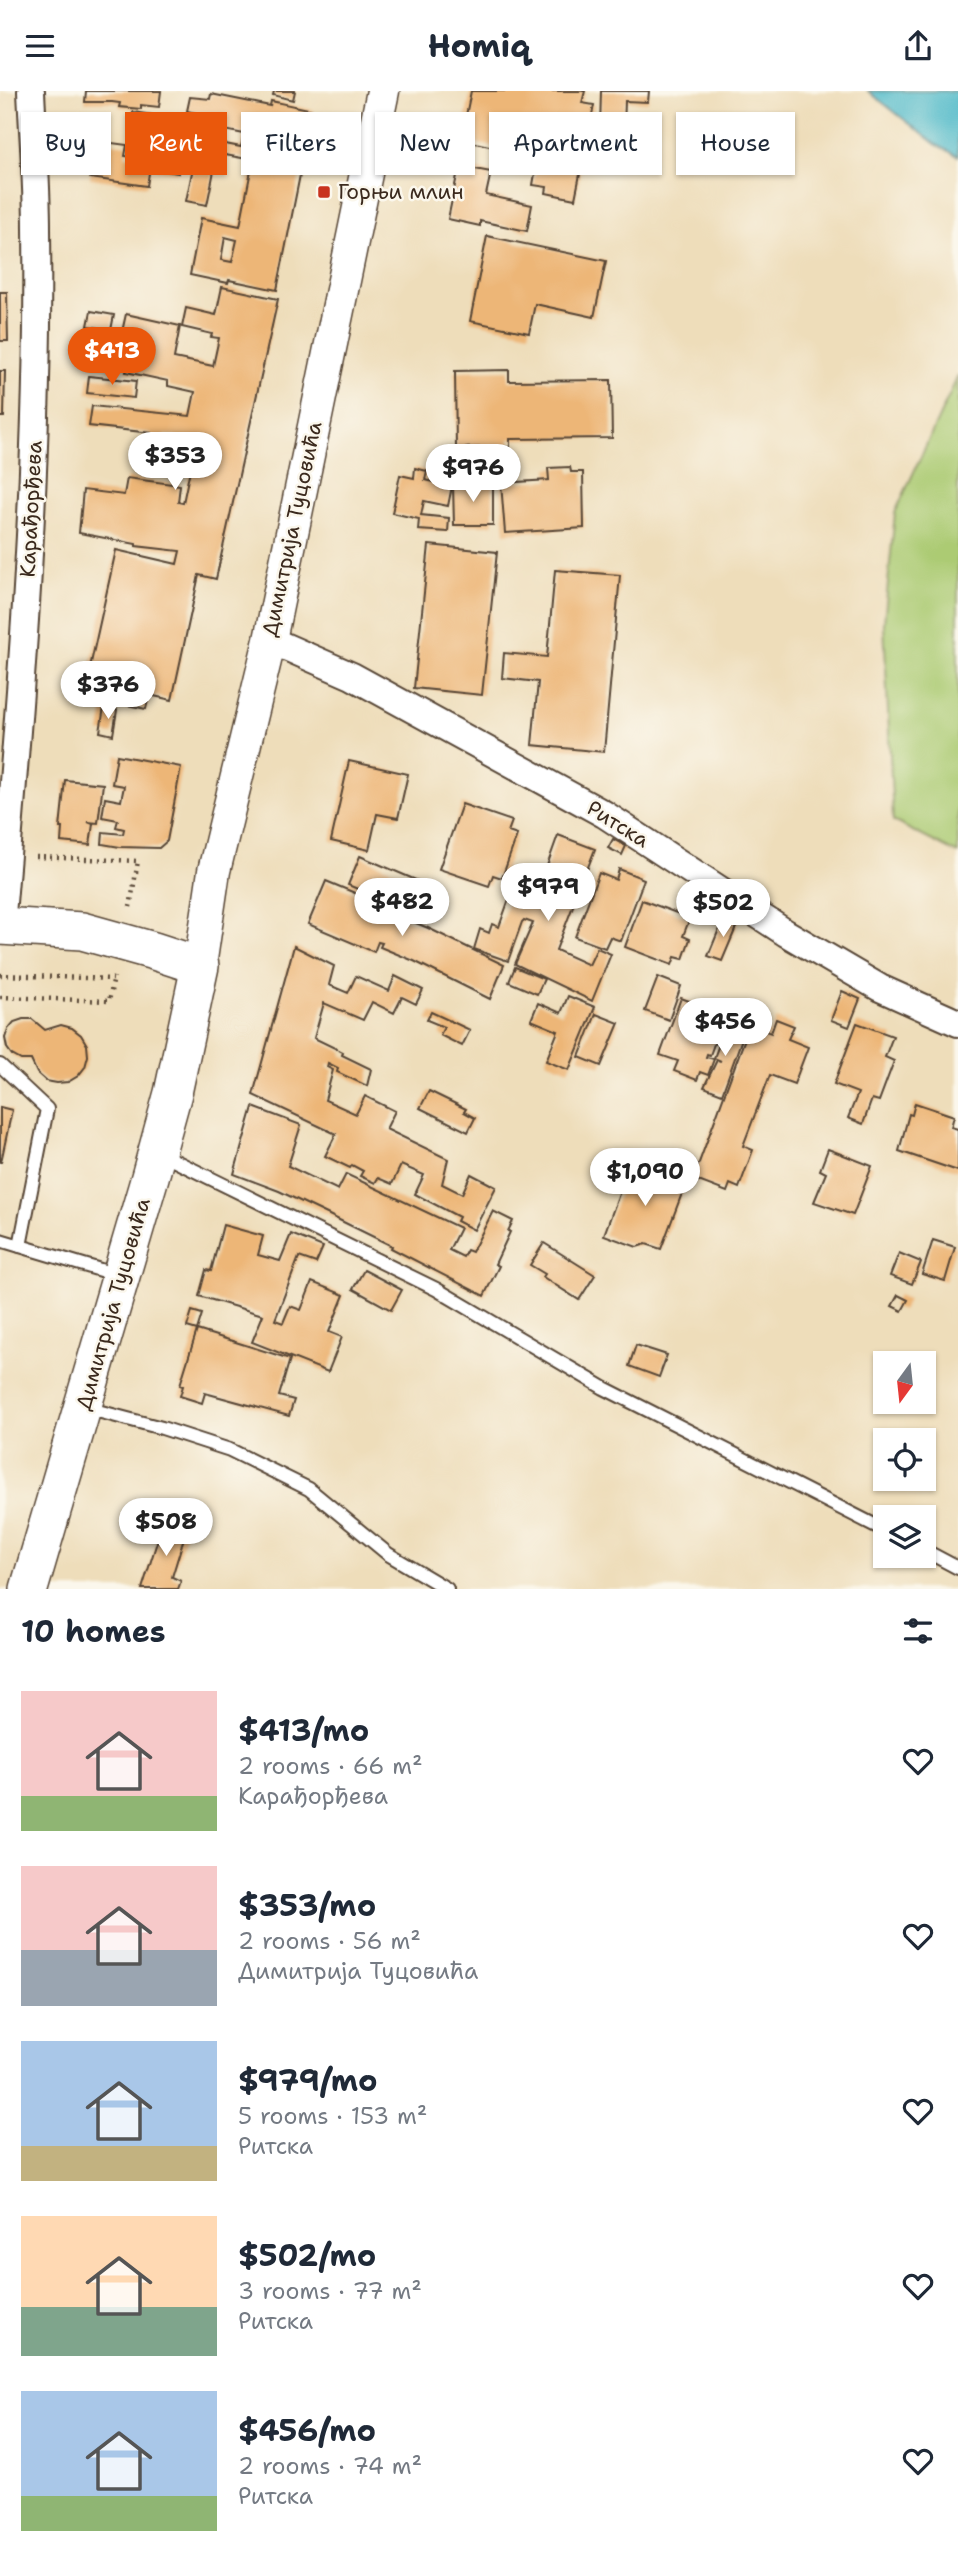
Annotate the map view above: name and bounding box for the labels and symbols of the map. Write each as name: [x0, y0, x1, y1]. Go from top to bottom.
place label: Горњи млин: [338, 178, 464, 206]
marker: Горњи млин: [316, 184, 332, 200]
pin: $413: [71, 327, 153, 387]
street label: Димитрија Туцовића: [255, 419, 329, 639]
pin: $353: [134, 433, 216, 492]
street label: Карађорђева: [13, 440, 49, 578]
pin: $976: [432, 445, 514, 504]
pin: $376: [67, 661, 149, 721]
street label: Ритска: [582, 794, 654, 854]
pin: $979: [507, 863, 589, 923]
pin: $482: [361, 879, 443, 938]
pin: $502: [682, 879, 764, 939]
pin: $456: [684, 999, 766, 1058]
pin: $1,090: [588, 1149, 702, 1208]
street label: Димитрија Туцовића: [69, 1195, 157, 1413]
north arrow: [873, 1351, 936, 1414]
pin: $508: [125, 1499, 207, 1558]

